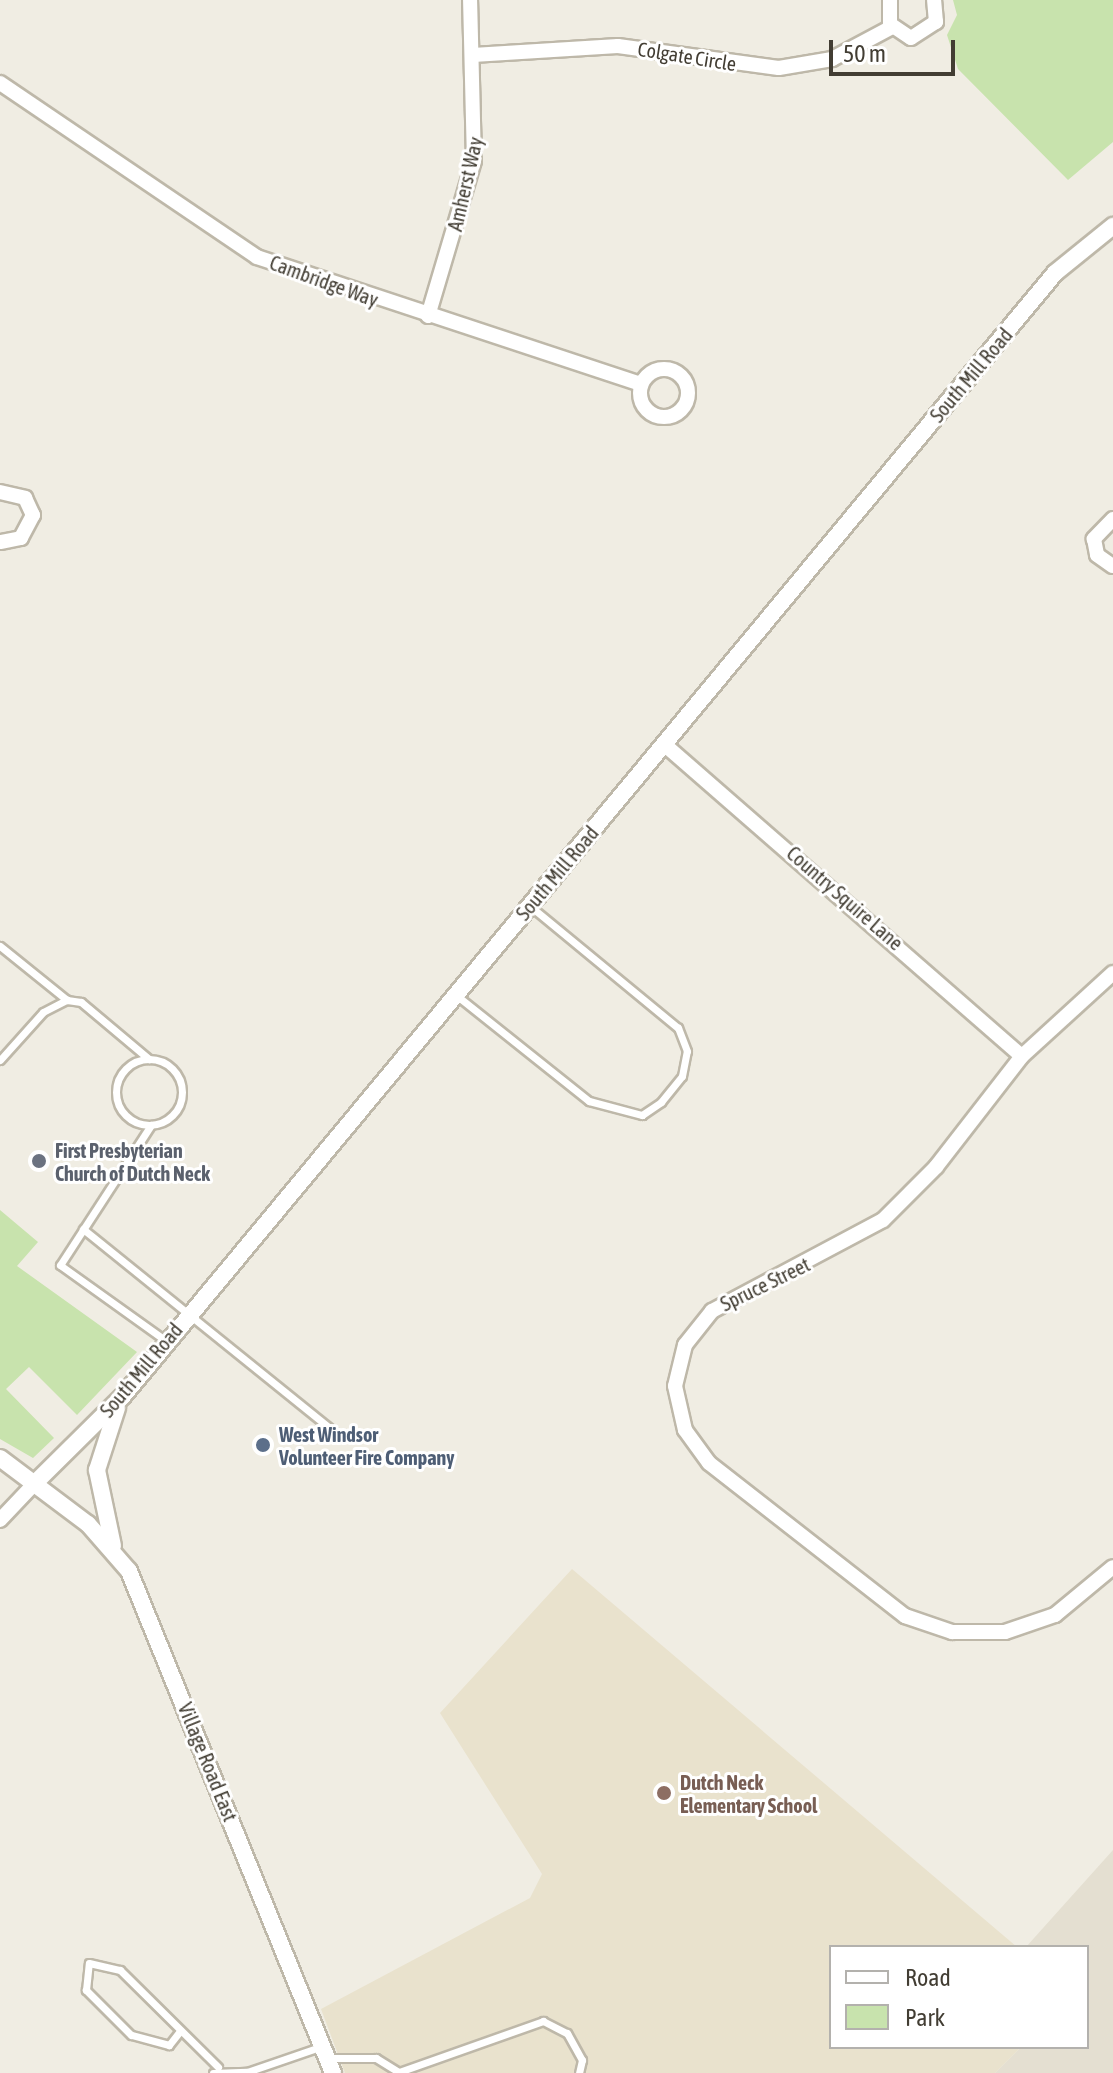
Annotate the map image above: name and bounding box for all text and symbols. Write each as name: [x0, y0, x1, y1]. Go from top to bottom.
scale bar: [833, 24, 959, 74]
street label: Colgate Circle: [636, 36, 738, 76]
text: 50 m: [843, 40, 886, 67]
street label: Amherst Way: [443, 135, 487, 233]
street label: Cambridge Way: [267, 250, 381, 312]
street label: South Mill Road: [925, 323, 1017, 427]
street label: South Mill Road: [511, 821, 603, 925]
street label: Country Squire Lane: [782, 841, 908, 955]
place label: First Presbyterian Church of Dutch Neck: [55, 1138, 210, 1185]
marker: First Presbyterian Church of Dutch Neck: [30, 1152, 48, 1170]
street label: Spruce Street: [716, 1252, 814, 1316]
street label: South Mill Road: [95, 1318, 187, 1422]
place label: West Windsor Volunteer Fire Company: [279, 1422, 454, 1469]
marker: West Windsor Volunteer Fire Company: [254, 1436, 272, 1454]
street label: Village Road East: [173, 1699, 243, 1825]
place label: Dutch Neck Elementary School: [680, 1770, 817, 1817]
marker: Dutch Neck Elementary School: [655, 1784, 673, 1802]
legend: [829, 1945, 1089, 2049]
text: Road: [905, 1964, 951, 1991]
text: Park: [905, 2004, 945, 2031]

